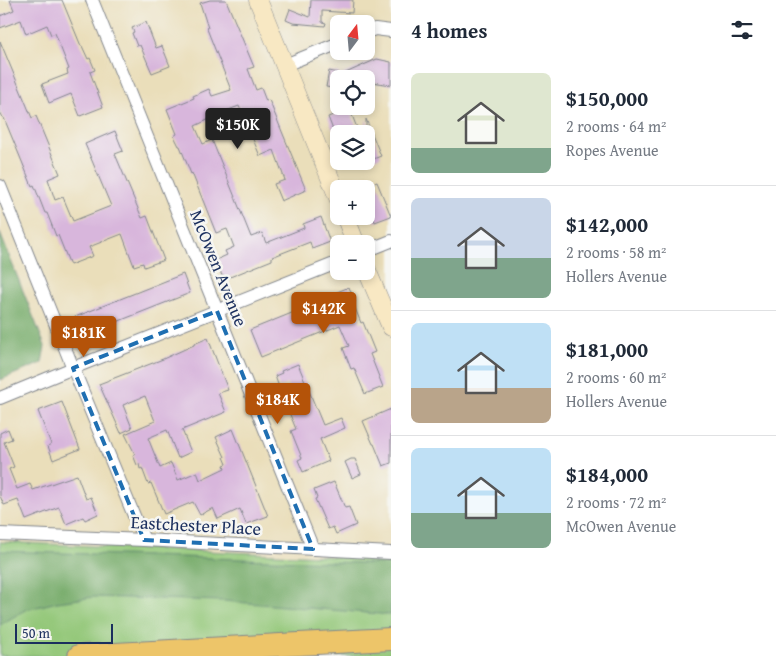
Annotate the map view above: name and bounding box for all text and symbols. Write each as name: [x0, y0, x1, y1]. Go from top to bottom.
north arrow: [330, 15, 375, 60]
map controls: [330, 15, 375, 280]
text: 4 homes: [411, 15, 487, 46]
icon: filters: [728, 16, 756, 44]
button: locate: [330, 70, 375, 115]
text: $150,000: [566, 83, 648, 114]
icon: home: [451, 93, 511, 153]
pin: $150K: [203, 108, 273, 150]
text: $150K: [216, 112, 260, 136]
text: 2 rooms · 64 m²: [566, 114, 666, 138]
button: layers: [330, 125, 375, 170]
text: Ropes Avenue: [566, 138, 659, 162]
button: +: [330, 180, 375, 225]
street label: McOwen Avenue: [183, 205, 255, 331]
text: $142,000: [566, 209, 648, 240]
icon: home: [451, 218, 511, 278]
button: −: [330, 235, 375, 280]
text: 2 rooms · 58 m²: [566, 240, 666, 264]
text: Hollers Avenue: [566, 264, 667, 288]
pin: $142K: [289, 292, 359, 334]
text: $142K: [302, 296, 346, 320]
pin: $181K: [49, 316, 119, 358]
text: $181K: [62, 320, 106, 344]
text: $181,000: [566, 334, 648, 365]
icon: home: [451, 343, 511, 403]
text: 2 rooms · 60 m²: [566, 365, 666, 389]
pin: $184K: [243, 382, 313, 425]
text: $184K: [256, 387, 300, 411]
text: Hollers Avenue: [566, 389, 667, 413]
text: $184,000: [566, 459, 648, 490]
icon: home: [451, 468, 511, 528]
text: 2 rooms · 72 m²: [566, 490, 666, 514]
street label: Eastchester Place: [130, 508, 262, 542]
text: McOwen Avenue: [566, 514, 676, 538]
scale bar: [15, 621, 112, 644]
text: 50 m: [22, 623, 50, 643]

